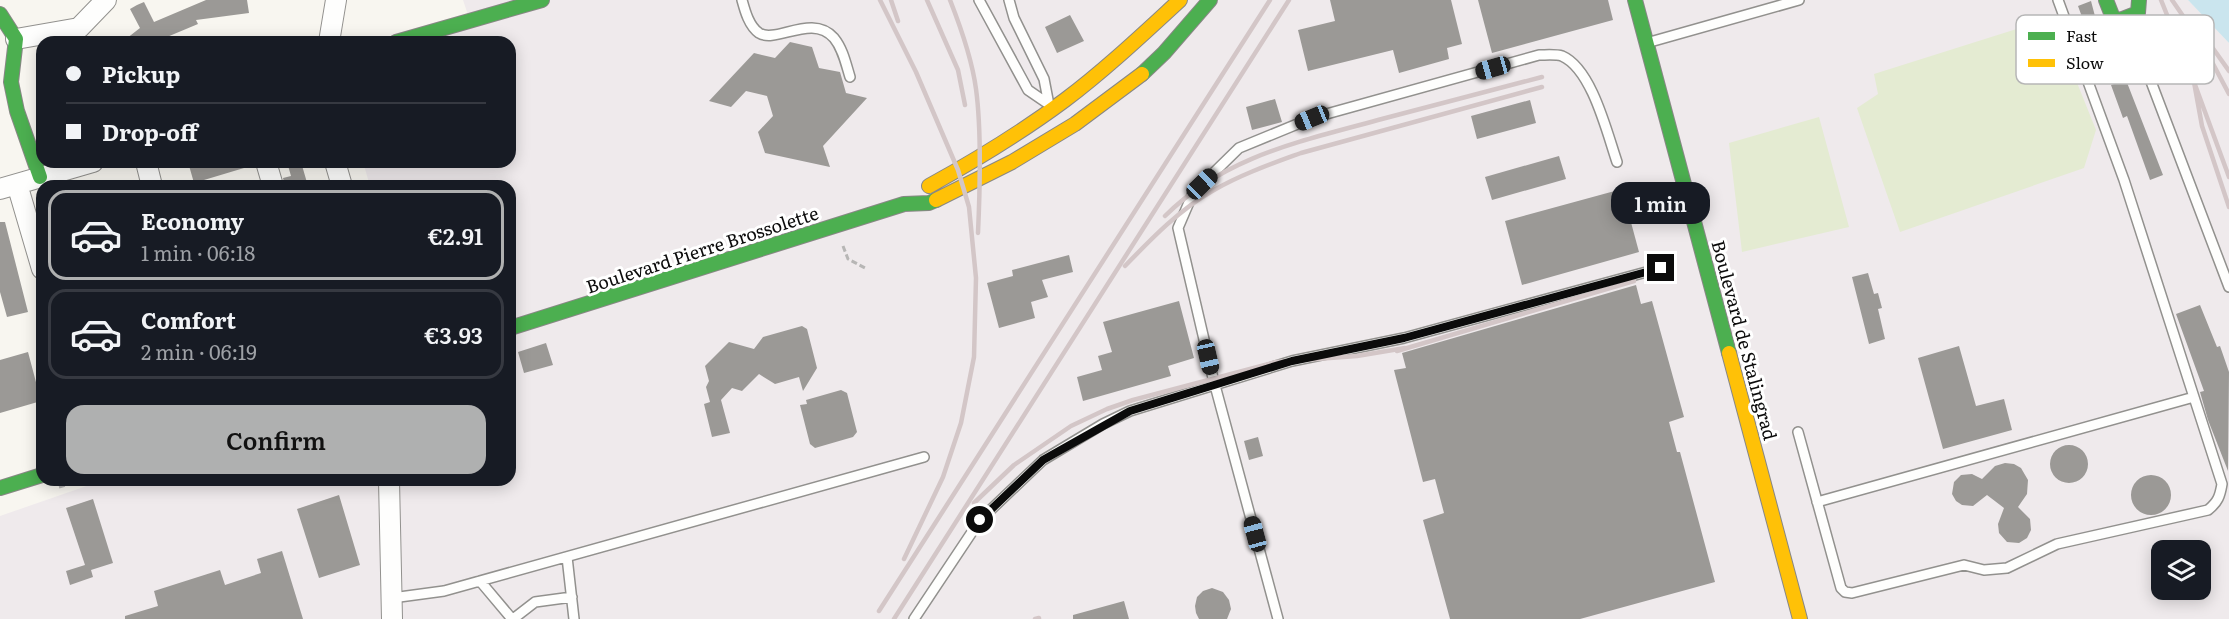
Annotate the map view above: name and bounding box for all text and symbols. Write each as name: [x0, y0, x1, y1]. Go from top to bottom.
legend: [2016, 15, 2214, 84]
text: Fast: [2066, 23, 2098, 47]
text: Slow: [2066, 50, 2104, 74]
car: [1473, 54, 1513, 82]
text: Pickup: [102, 57, 180, 90]
car: [1292, 103, 1332, 133]
text: Drop-off: [102, 115, 198, 148]
car: [1183, 165, 1221, 203]
callout: 1 min: [1612, 181, 1710, 223]
text: 1 min: [1634, 188, 1687, 218]
street label: Boulevard Pierre Brossolette: [582, 199, 822, 299]
text: Economy: [141, 204, 244, 237]
icon: car: [69, 208, 123, 262]
text: €2.91: [428, 219, 483, 252]
text: 1 min · 06:18: [141, 237, 255, 267]
street label: Boulevard de Stalingrad: [1705, 237, 1785, 443]
route end: [1647, 254, 1674, 281]
text: Comfort: [141, 303, 236, 336]
icon: car: [69, 307, 123, 361]
text: €3.93: [424, 318, 483, 351]
text: 2 min · 06:19: [141, 336, 257, 366]
car: [1195, 337, 1221, 377]
button: Confirm: [66, 405, 486, 474]
route start: [966, 506, 993, 533]
car: [1242, 514, 1268, 554]
map controls: [2151, 540, 2211, 600]
button: layers: [2151, 540, 2211, 600]

